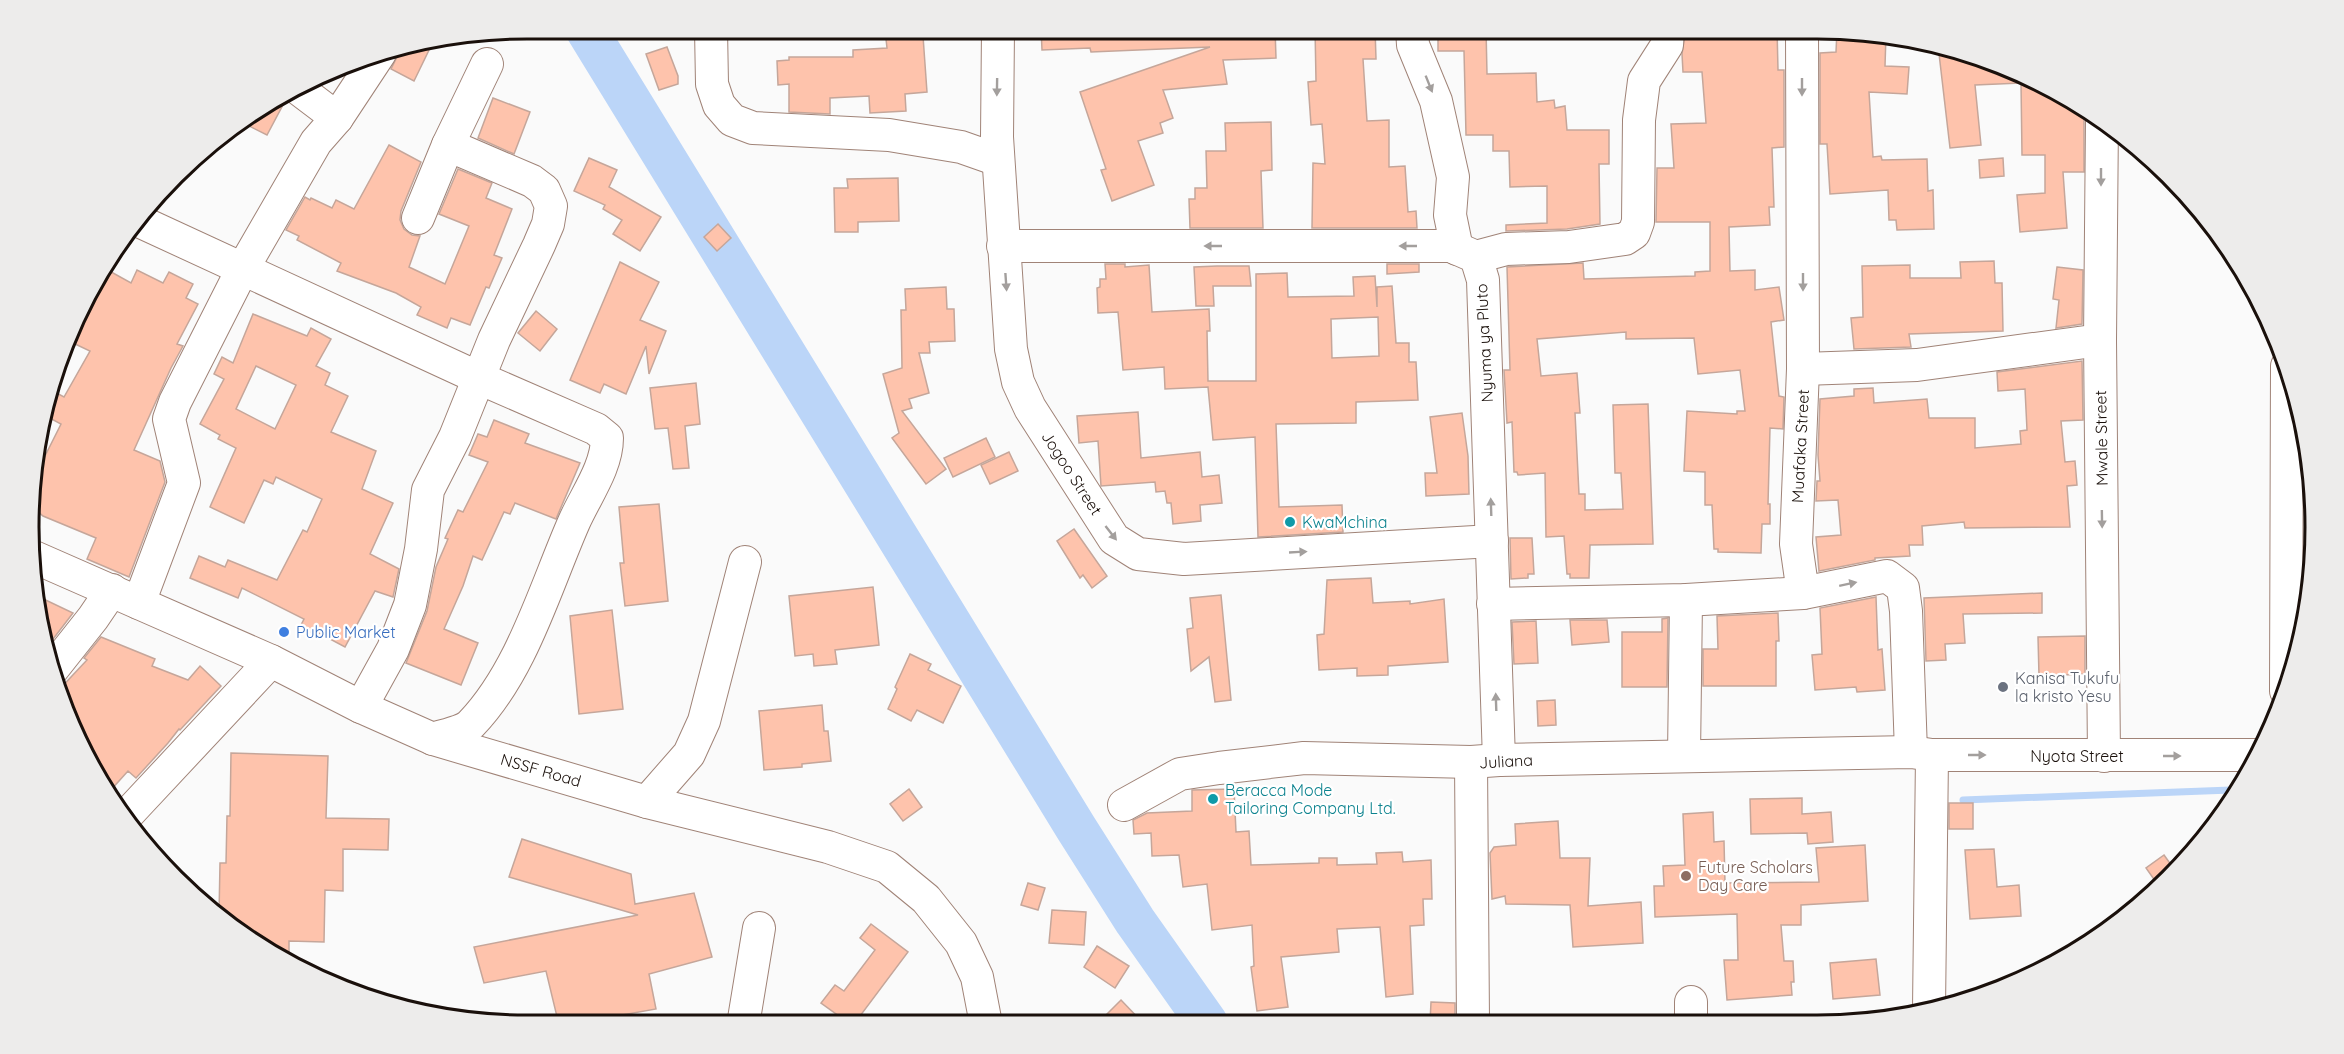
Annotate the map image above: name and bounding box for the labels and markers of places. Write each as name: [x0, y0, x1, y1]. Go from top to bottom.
place label: KwaMchina: [1302, 512, 1387, 532]
marker: KwaMchina: [1283, 515, 1297, 529]
place label: Public Market: [296, 622, 396, 642]
marker: Public Market: [277, 625, 291, 639]
place label: Kanisa Tukufu la kristo Yesu: [2015, 668, 2119, 706]
marker: Kanisa Tukufu la kristo Yesu: [1996, 680, 2010, 694]
place label: Beracca Mode Tailoring Company Ltd.: [1225, 780, 1396, 818]
marker: Beracca Mode Tailoring Company Ltd.: [1206, 792, 1220, 806]
place label: Future Scholars Day Care: [1698, 857, 1813, 895]
marker: Future Scholars Day Care: [1679, 869, 1693, 883]

